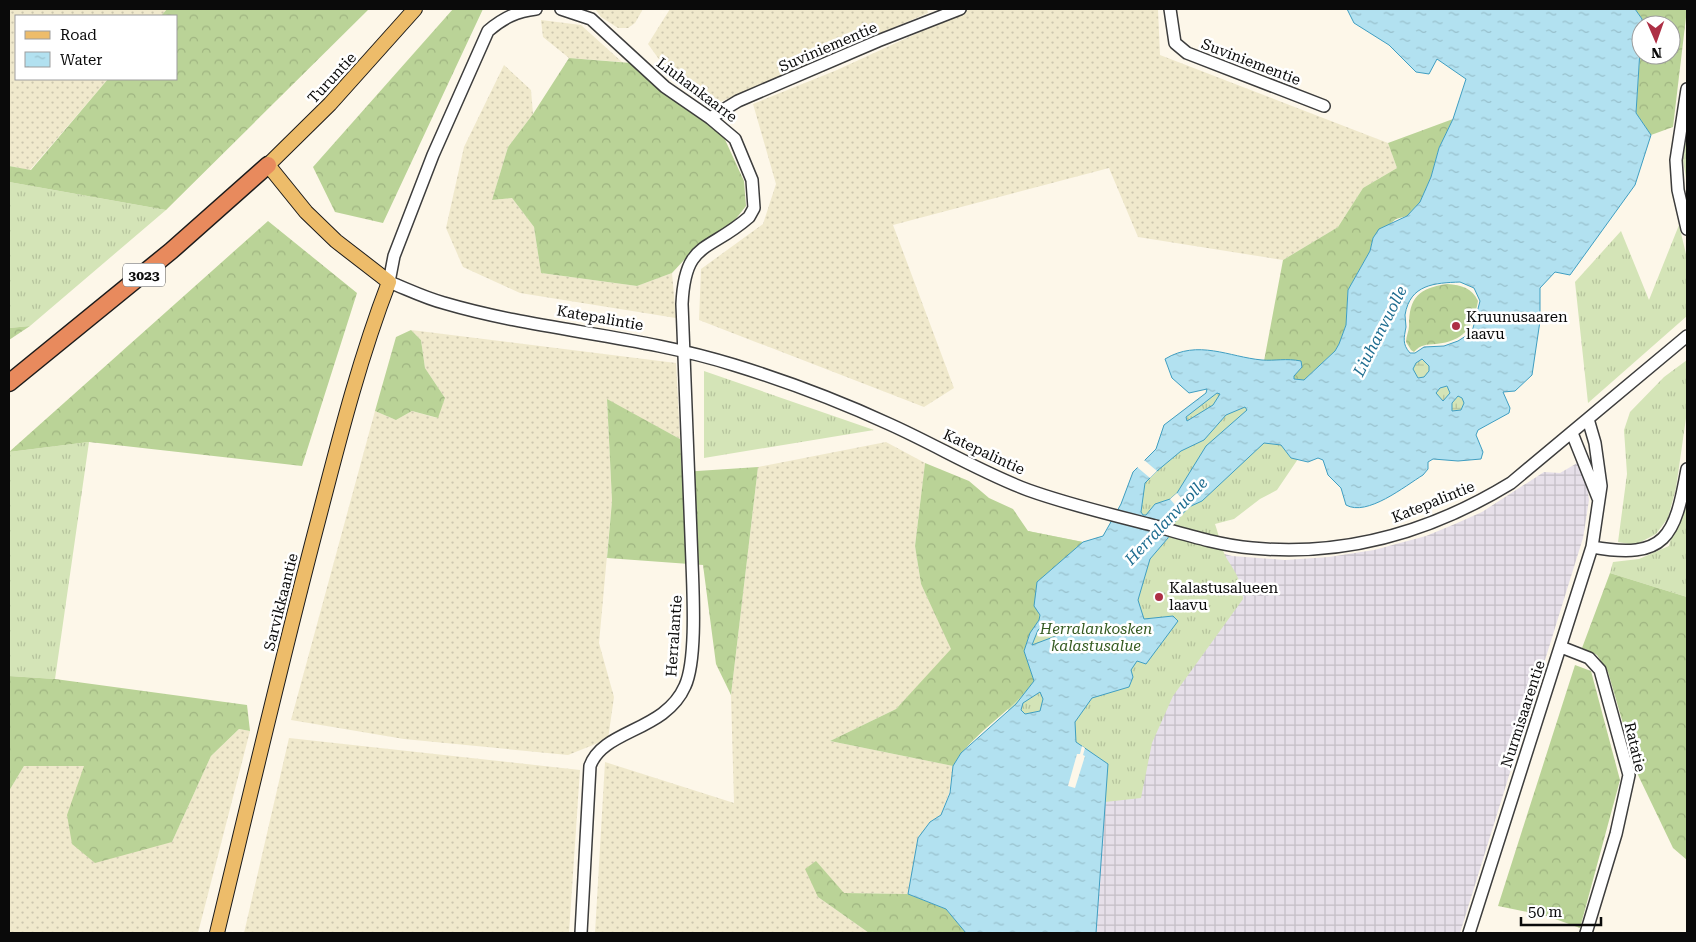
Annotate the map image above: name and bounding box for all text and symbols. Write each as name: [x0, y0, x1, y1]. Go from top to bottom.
legend: [15, 15, 178, 80]
north arrow: [1631, 15, 1681, 65]
street label: Suviniementie: [776, 18, 880, 76]
text: Road: [60, 26, 97, 44]
street label: Suviniementie: [1199, 35, 1303, 89]
text: N: [1651, 45, 1662, 61]
street label: Turuntie: [304, 49, 360, 107]
text: Water: [60, 51, 102, 69]
street label: Liuhankaarre: [653, 54, 741, 126]
road number: 3023: [123, 264, 165, 286]
water label: Liuhanvuolle: [1349, 283, 1411, 380]
street label: Katepalintie: [555, 302, 645, 334]
place label: Kruunusaaren laavu: [1466, 308, 1568, 343]
marker: Kruunusaaren laavu: [1450, 320, 1462, 332]
street label: Katepalintie: [940, 425, 1028, 479]
water label: Herralanvuolle: [1120, 473, 1211, 569]
street label: Katepalintie: [1389, 477, 1477, 527]
street label: Sarvikkaantie: [260, 551, 302, 653]
place label: Kalastusalueen laavu: [1169, 579, 1278, 614]
marker: Kalastusalueen laavu: [1153, 591, 1165, 603]
street label: Herralantie: [662, 594, 686, 678]
park label: Herralankosken kalastusalue: [1039, 620, 1152, 655]
street label: Nurmisaarentie: [1497, 658, 1549, 770]
street label: Ratatie: [1621, 720, 1649, 774]
scale bar: [1521, 894, 1601, 926]
text: 50 m: [1528, 903, 1563, 921]

